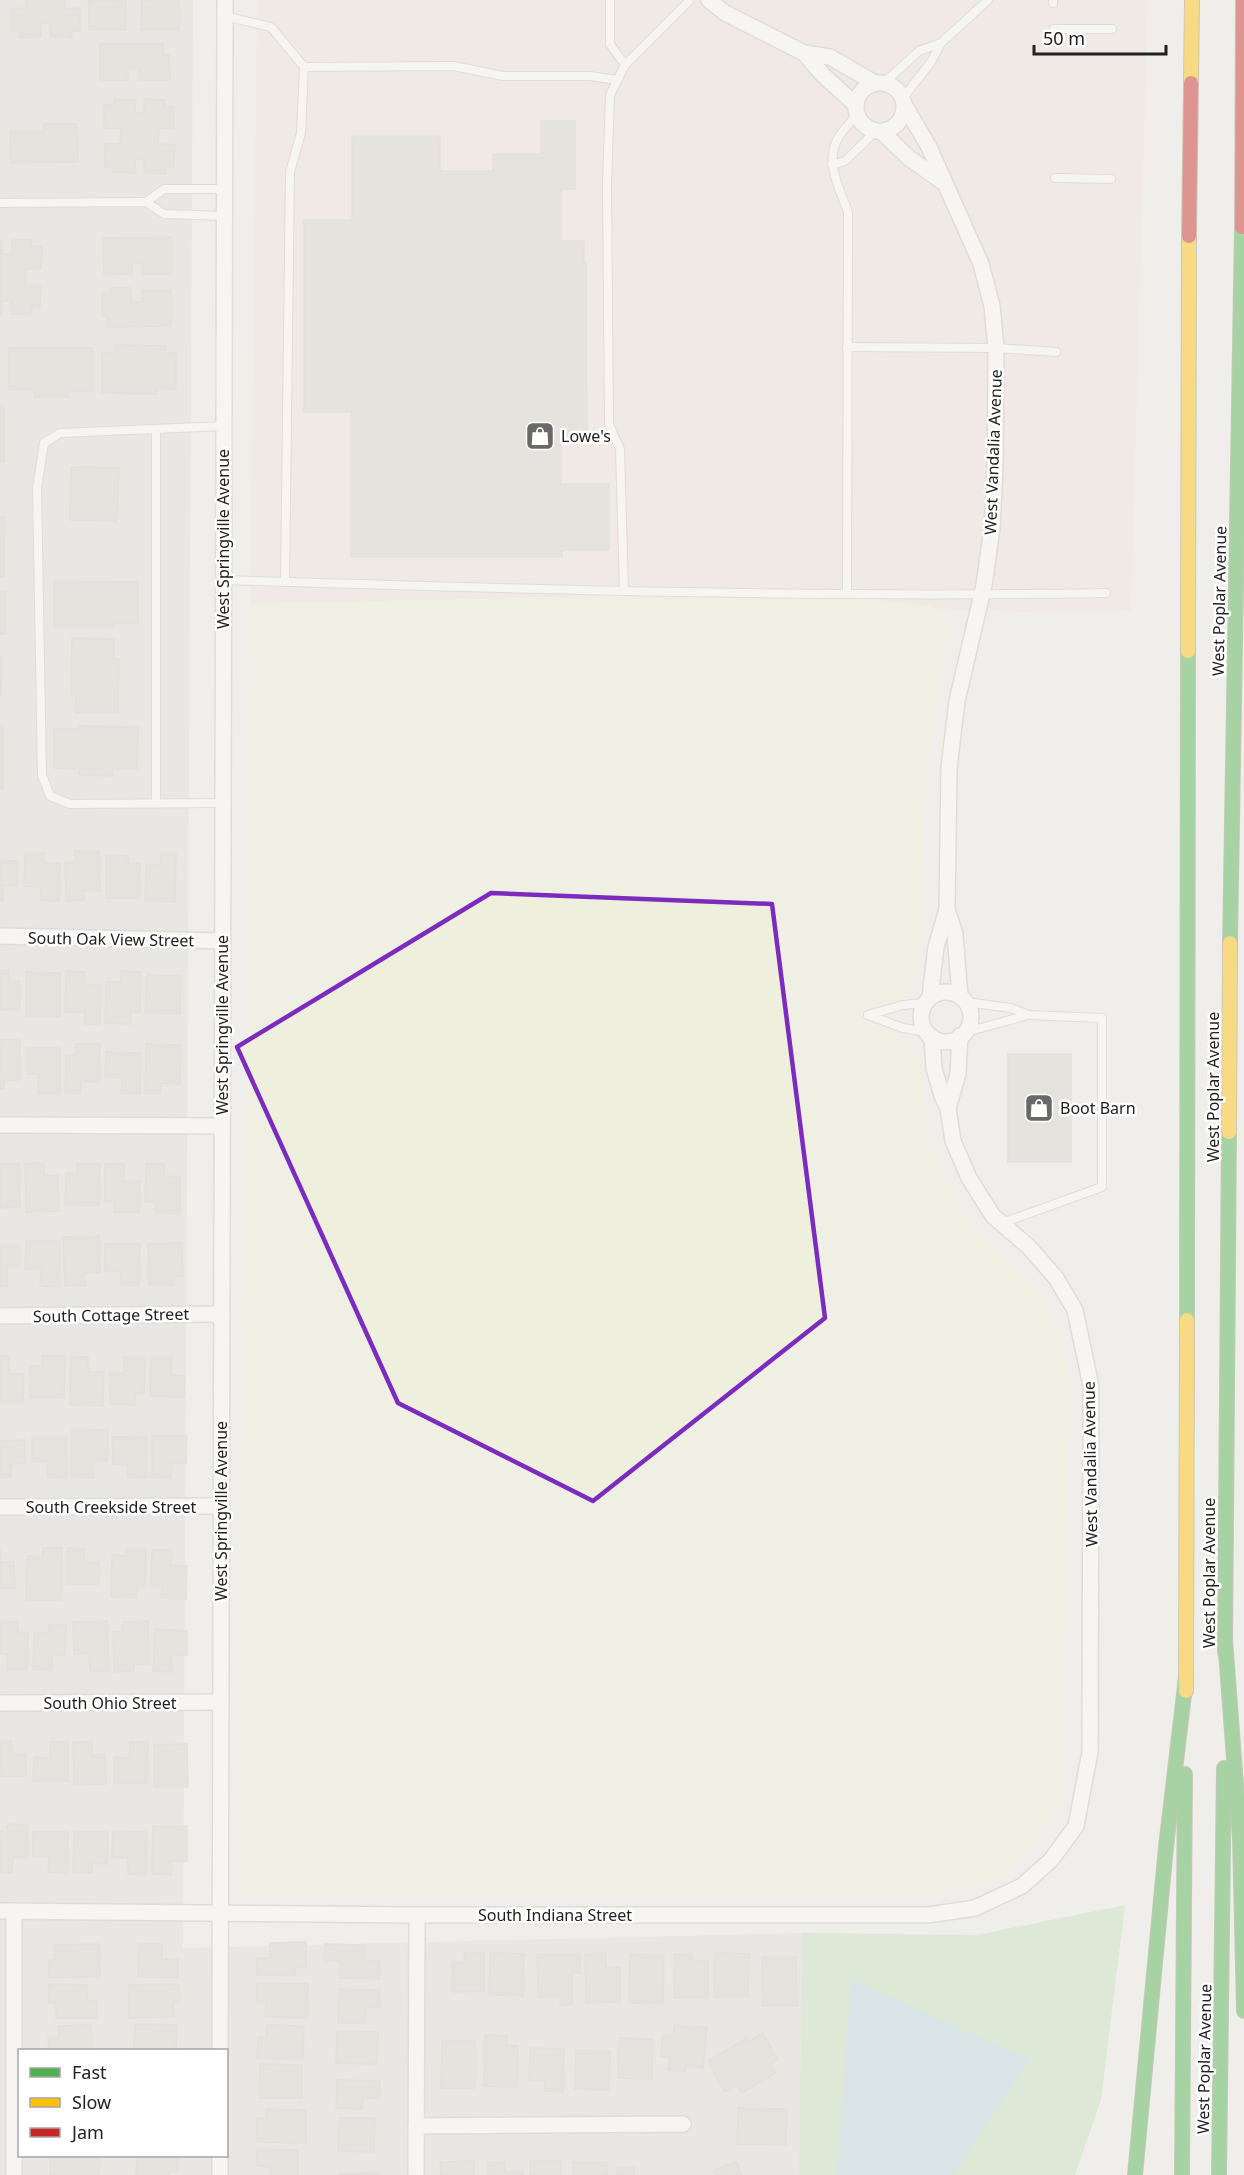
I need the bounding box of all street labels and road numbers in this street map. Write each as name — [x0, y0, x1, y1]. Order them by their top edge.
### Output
street label: West Vandalia Avenue — [979, 369, 1007, 535]
street label: West Springville Avenue — [212, 449, 234, 629]
street label: West Poplar Avenue — [1207, 526, 1231, 676]
street label: South Oak View Street — [28, 927, 194, 951]
street label: West Springville Avenue — [211, 935, 233, 1115]
street label: West Poplar Avenue — [1202, 1012, 1224, 1162]
street label: South Cottage Street — [33, 1303, 189, 1327]
street label: West Vandalia Avenue — [1078, 1381, 1102, 1547]
street label: West Springville Avenue — [210, 1421, 232, 1601]
street label: South Creekside Street — [26, 1496, 197, 1518]
street label: West Poplar Avenue — [1198, 1498, 1220, 1648]
street label: South Ohio Street — [43, 1692, 177, 1714]
street label: South Indiana Street — [478, 1904, 632, 1926]
street label: West Poplar Avenue — [1192, 1984, 1216, 2134]

